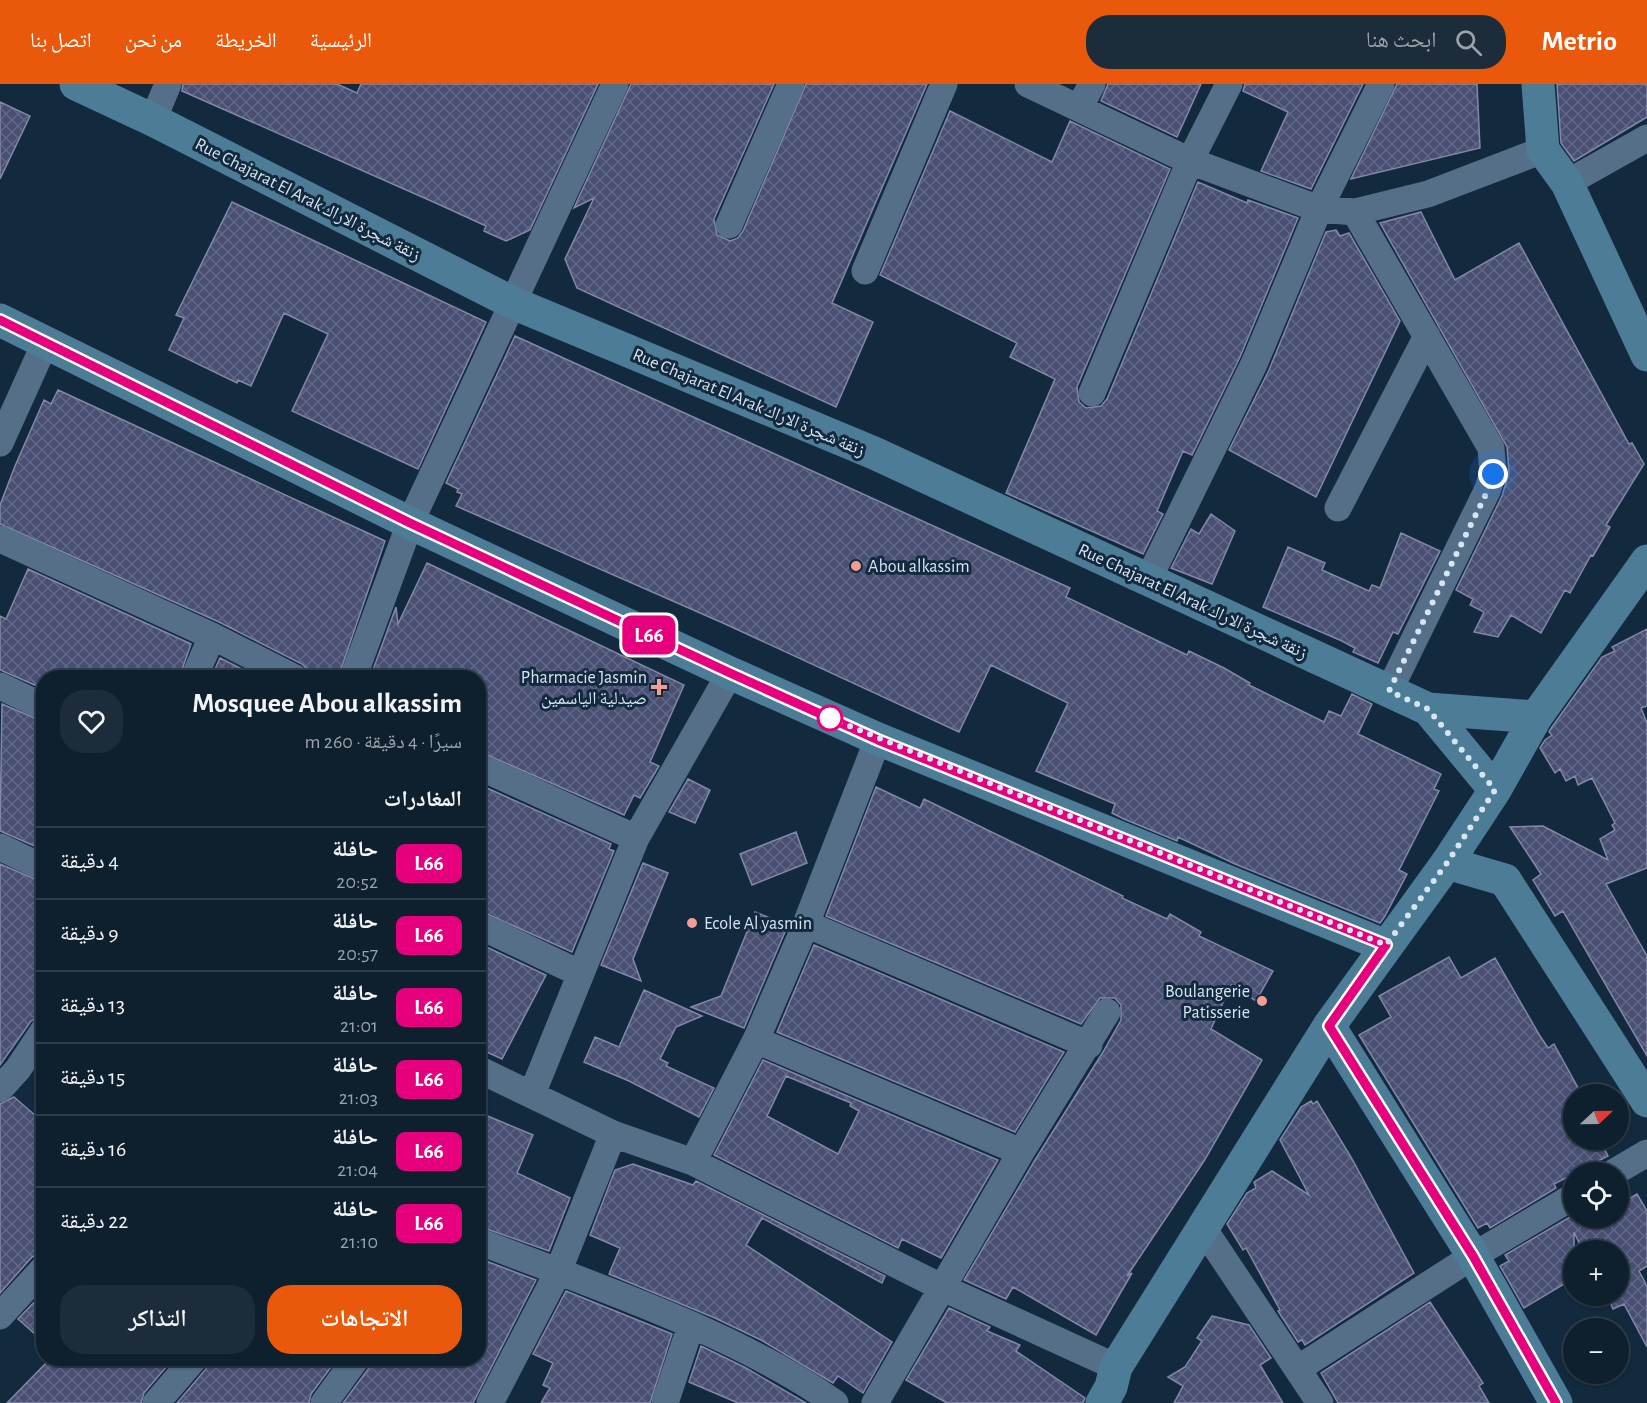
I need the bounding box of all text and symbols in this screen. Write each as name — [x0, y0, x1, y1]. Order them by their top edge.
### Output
search box — [1086, 15, 1506, 69]
icon: search — [1452, 26, 1485, 59]
text: Metrio — [1542, 28, 1617, 56]
text: ابحث هنا — [1366, 29, 1437, 51]
text: اتصل بنا — [30, 30, 92, 51]
text: من نحن — [125, 30, 182, 51]
text: الخريطة — [215, 30, 277, 51]
text: الرئيسية — [310, 30, 372, 51]
street label: Rue Chajarat El Arak زنقة شجرة الاراك — [192, 135, 423, 265]
street label: Rue Chajarat El Arak زنقة شجرة الاراك — [630, 346, 867, 460]
your location — [1478, 459, 1508, 489]
street label: Rue Chajarat El Arak زنقة شجرة الاراك — [1075, 541, 1310, 663]
place label: Abou alkassim — [868, 558, 970, 576]
marker: Abou alkassim — [849, 559, 863, 573]
line badge: L66 — [614, 616, 684, 654]
text: L66 — [634, 625, 664, 646]
place label: Pharmacie Jasmin صيدلية الياسمين — [521, 669, 647, 709]
marker: Pharmacie Jasmin صيدلية الياسمين — [652, 680, 666, 694]
button: heart — [60, 690, 123, 753]
text: Mosquee Abou alkassim — [192, 690, 462, 718]
unlabelled marker — [817, 705, 843, 731]
text: سيرًا · 4 دقيقة · 260 m — [304, 732, 462, 752]
text: المغادرات — [384, 788, 462, 810]
text: حافلة — [332, 838, 378, 860]
text: 4 دقيقة — [60, 850, 119, 872]
text: L66 — [414, 853, 444, 874]
text: 20:52 — [336, 872, 378, 892]
text: حافلة — [332, 910, 378, 932]
place label: Ecole Al yasmin — [704, 915, 812, 933]
marker: Ecole Al yasmin — [685, 916, 699, 930]
text: 9 دقيقة — [60, 922, 119, 944]
text: L66 — [414, 925, 444, 946]
text: 20:57 — [337, 944, 378, 964]
text: حافلة — [332, 982, 378, 1004]
place label: Boulangerie Patisserie — [1165, 983, 1250, 1022]
text: 13 دقيقة — [60, 994, 125, 1016]
marker: Boulangerie Patisserie — [1255, 994, 1269, 1008]
text: L66 — [414, 997, 444, 1018]
text: 21:01 — [340, 1016, 378, 1036]
text: حافلة — [332, 1054, 378, 1076]
text: 15 دقيقة — [60, 1066, 125, 1088]
text: L66 — [414, 1069, 444, 1090]
north arrow — [1563, 1084, 1629, 1150]
map controls — [1563, 1084, 1629, 1384]
text: 21:03 — [339, 1088, 378, 1108]
text: حافلة — [332, 1126, 378, 1148]
text: 16 دقيقة — [60, 1138, 126, 1160]
text: L66 — [414, 1141, 444, 1162]
text: 21:04 — [337, 1160, 378, 1180]
button: locate — [1563, 1162, 1629, 1228]
text: حافلة — [332, 1198, 378, 1220]
text: 22 دقيقة — [60, 1210, 128, 1232]
text: L66 — [414, 1213, 444, 1234]
text: 21:10 — [340, 1232, 378, 1252]
button: + — [1563, 1240, 1629, 1306]
button: التذاكر — [60, 1285, 255, 1354]
button: الاتجاهات — [267, 1285, 462, 1354]
button: − — [1563, 1318, 1629, 1384]

